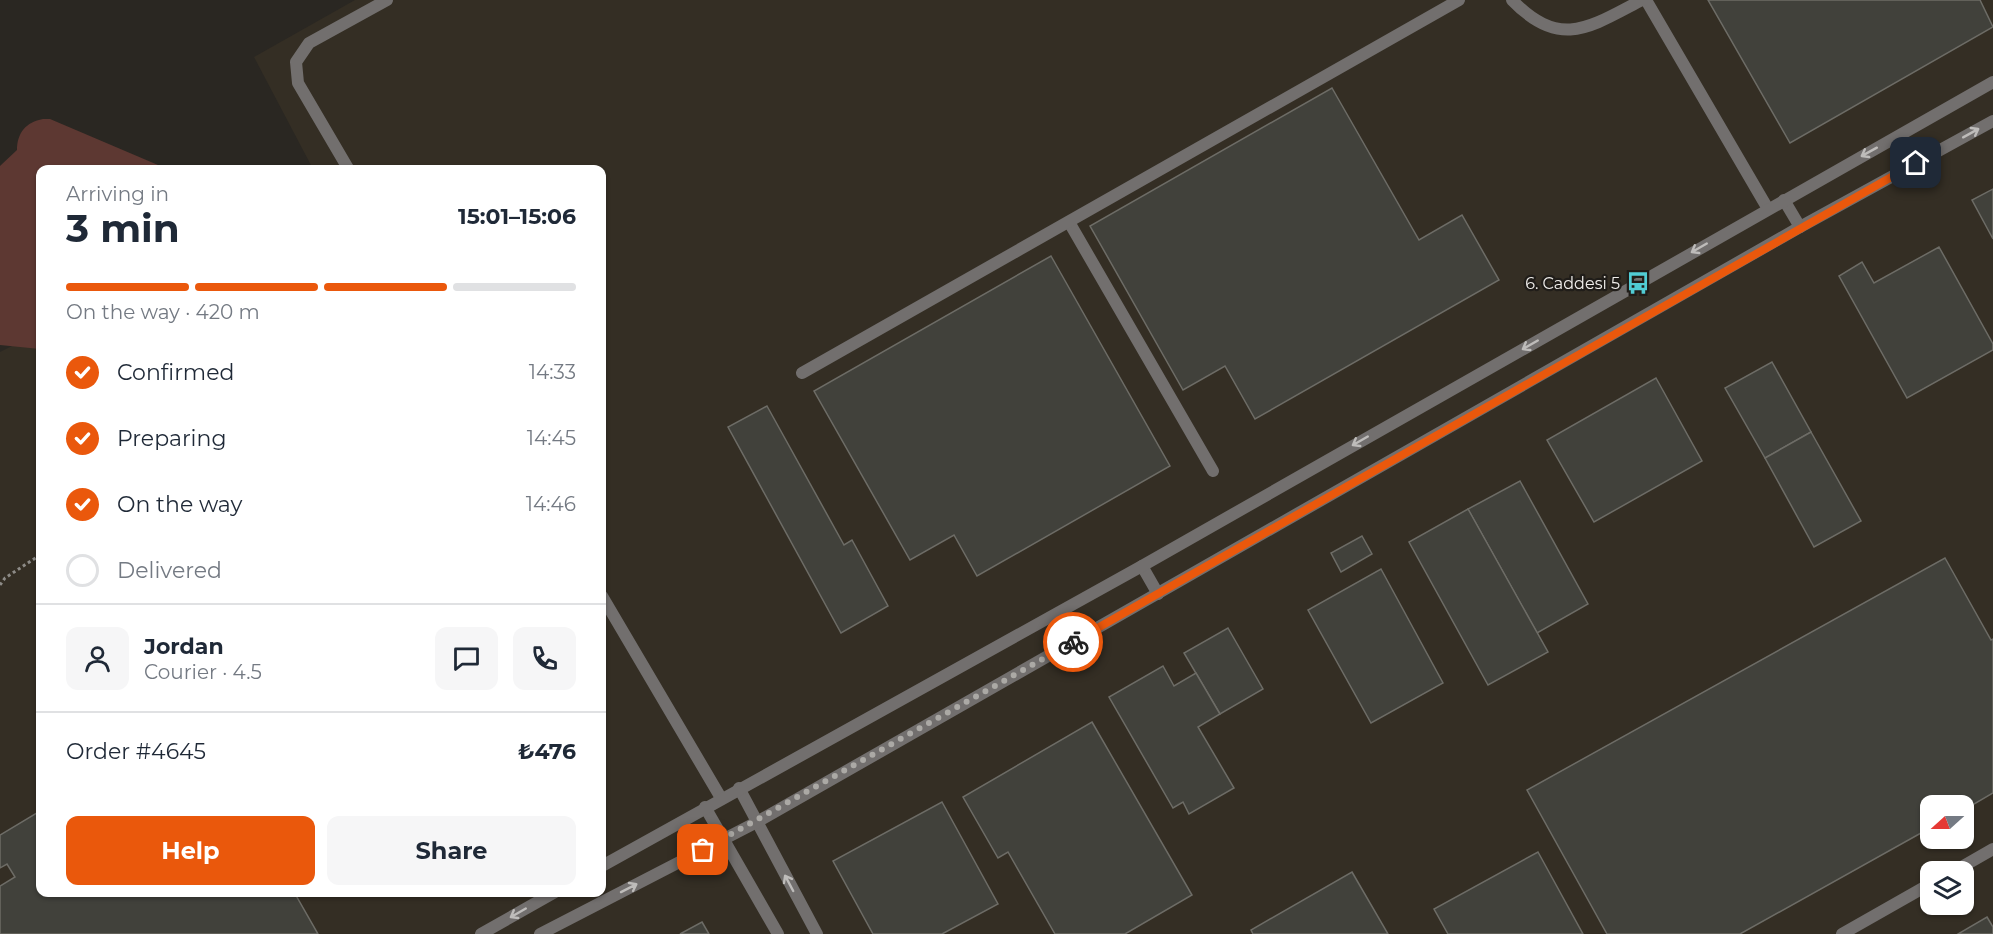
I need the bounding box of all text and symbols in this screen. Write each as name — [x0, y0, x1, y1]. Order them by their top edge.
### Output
one-way arrow — [1961, 127, 1979, 138]
pin — [1890, 137, 1941, 188]
one-way arrow — [1861, 146, 1878, 158]
icon: home — [1899, 146, 1932, 179]
text: Arriving in — [66, 182, 169, 206]
text: 15:01–15:06 — [458, 203, 576, 230]
text: 3 min — [66, 204, 180, 252]
one-way arrow — [1691, 242, 1708, 254]
bus stop icon: 6. Caddesi 5 — [1625, 270, 1651, 296]
place label: 6. Caddesi 5 — [1525, 274, 1620, 293]
text: On the way · 420 m — [66, 300, 260, 324]
one-way arrow — [1522, 339, 1539, 351]
icon: check — [66, 356, 99, 389]
text: Confirmed — [117, 359, 234, 386]
text: 14:33 — [529, 360, 576, 384]
icon: check — [66, 422, 99, 455]
text: Preparing — [117, 425, 226, 452]
text: 14:45 — [527, 426, 576, 450]
one-way arrow — [1352, 436, 1369, 448]
icon: check — [66, 488, 99, 521]
text: On the way — [117, 491, 242, 518]
text: 14:46 — [526, 492, 576, 516]
text: Delivered — [117, 557, 222, 584]
courier — [1043, 612, 1103, 672]
icon: bike — [1057, 626, 1090, 659]
button: person — [66, 627, 129, 690]
button: chat — [435, 627, 498, 690]
button: phone — [513, 627, 576, 690]
text: Jordan — [144, 633, 224, 660]
text: Courier · 4.5 — [144, 660, 262, 684]
text: Order #4645 — [66, 738, 206, 765]
text: ₺476 — [518, 738, 576, 765]
north arrow — [1920, 795, 1974, 849]
map controls — [1920, 795, 1974, 915]
button: Help — [66, 816, 315, 885]
button: Share — [327, 816, 576, 885]
pin — [677, 824, 728, 875]
icon: bag — [686, 833, 719, 866]
button: layers — [1920, 861, 1974, 915]
one-way arrow — [783, 874, 794, 892]
one-way arrow — [620, 882, 638, 893]
one-way arrow — [510, 907, 527, 919]

